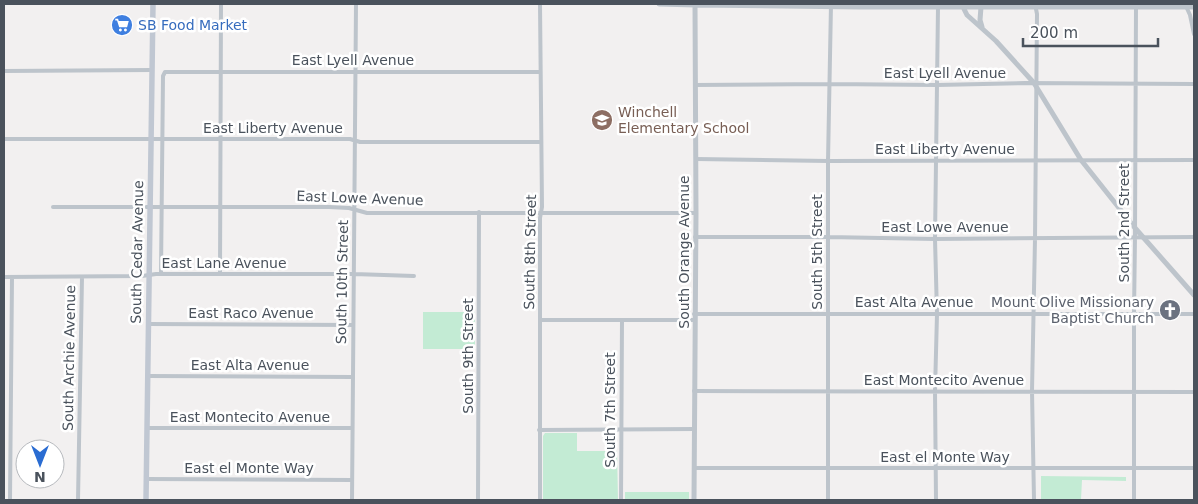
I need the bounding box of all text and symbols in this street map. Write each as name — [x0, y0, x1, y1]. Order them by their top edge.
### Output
supermarket icon: SB Food Market — [110, 13, 134, 37]
scale bar — [1023, 15, 1158, 47]
place label: SB Food Market — [138, 17, 248, 33]
text: 200 m — [1030, 24, 1078, 42]
street label: East Lyell Avenue — [292, 52, 414, 68]
street label: East Lyell Avenue — [884, 65, 1006, 81]
place label: Winchell Elementary School — [618, 104, 750, 136]
school or university icon: Winchell Elementary School — [590, 108, 614, 132]
street label: East Liberty Avenue — [203, 120, 343, 136]
street label: East Liberty Avenue — [875, 141, 1015, 157]
street label: South 2nd Street — [1116, 163, 1132, 282]
street label: South Orange Avenue — [676, 175, 692, 329]
street label: South Cedar Avenue — [128, 180, 146, 324]
street label: East Lowe Avenue — [296, 188, 424, 208]
street label: South 8th Street — [521, 194, 539, 310]
street label: South 5th Street — [809, 194, 825, 310]
street label: South 10th Street — [333, 219, 351, 344]
street label: East Lowe Avenue — [881, 219, 1009, 235]
street label: East Lane Avenue — [162, 255, 287, 271]
street label: South Archie Avenue — [60, 285, 78, 431]
street label: East Alta Avenue — [855, 294, 973, 310]
place label: Mount Olive Missionary Baptist Church — [991, 294, 1154, 326]
street label: South 9th Street — [460, 298, 476, 414]
church icon: Mount Olive Missionary Baptist Church — [1158, 298, 1182, 322]
street label: East Raco Avenue — [188, 305, 314, 321]
street label: South 7th Street — [602, 352, 618, 468]
street label: East Alta Avenue — [191, 357, 309, 373]
street label: East Montecito Avenue — [864, 372, 1024, 388]
street label: East Montecito Avenue — [170, 409, 330, 425]
north arrow — [15, 439, 65, 489]
street label: East el Monte Way — [880, 449, 1010, 465]
street label: East el Monte Way — [184, 460, 314, 476]
text: N — [34, 469, 46, 485]

